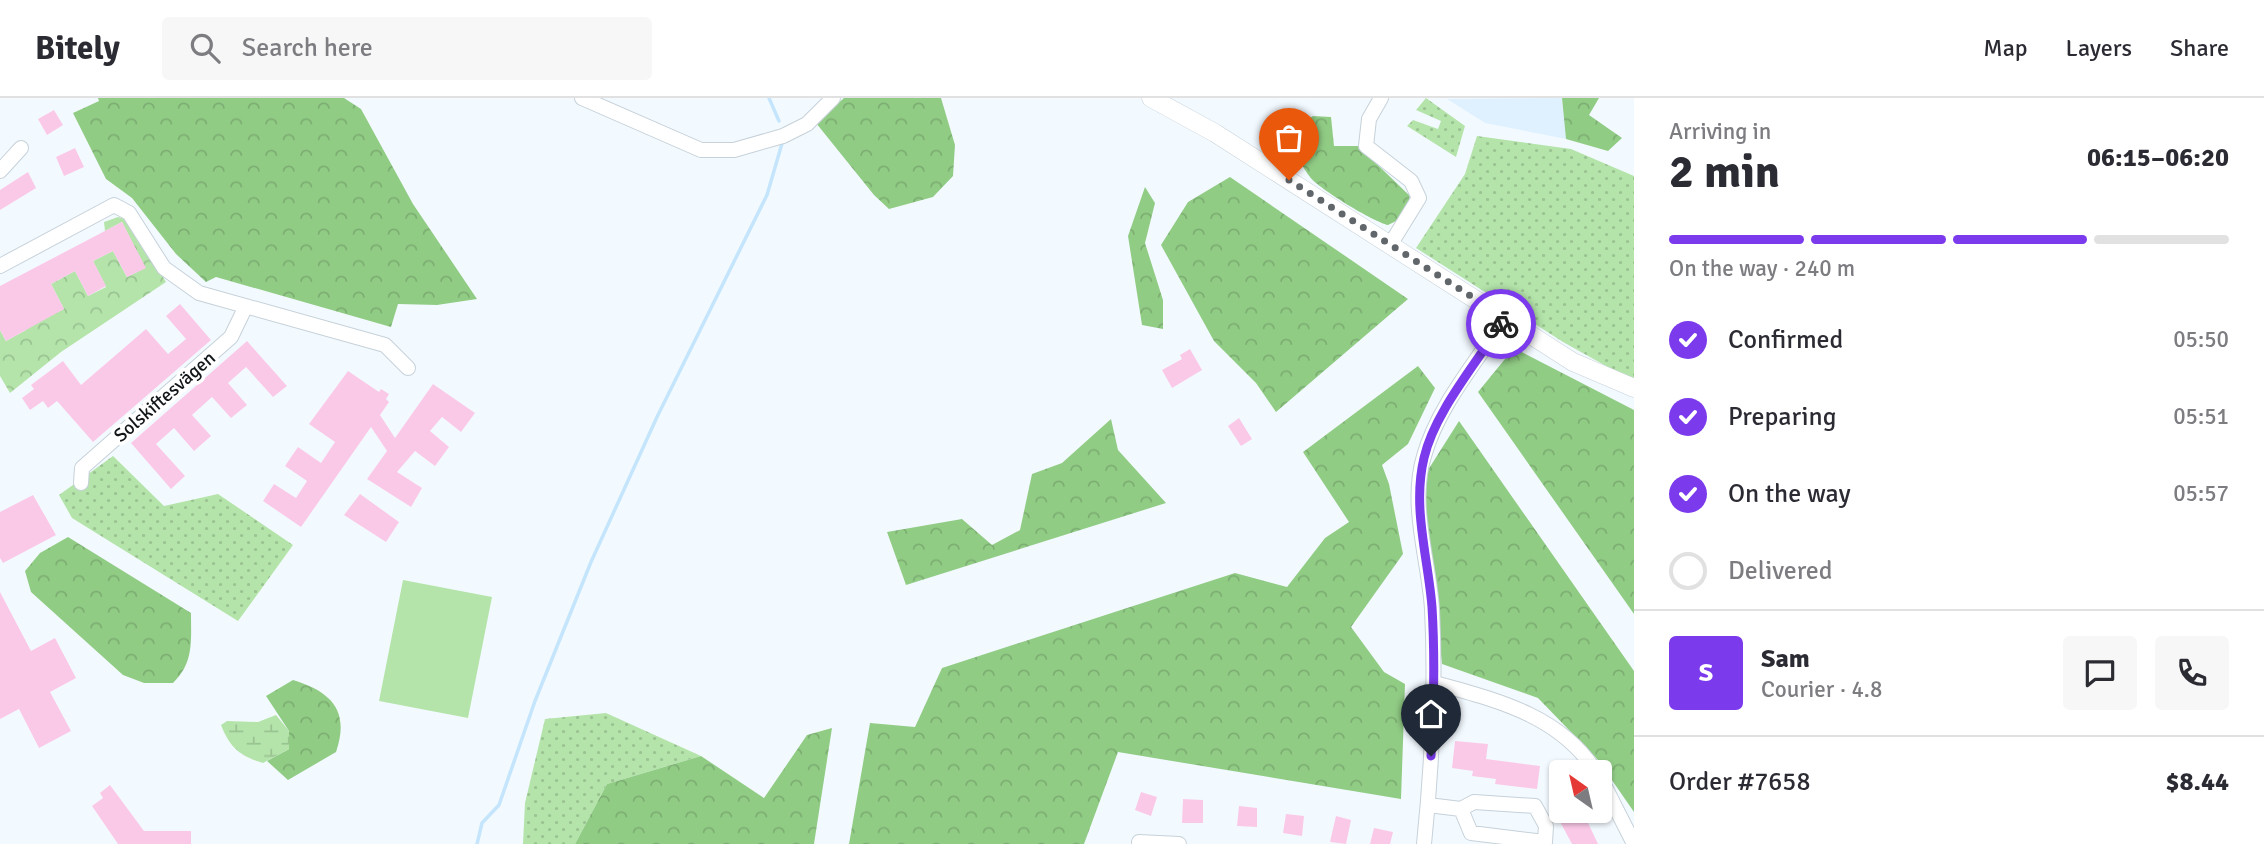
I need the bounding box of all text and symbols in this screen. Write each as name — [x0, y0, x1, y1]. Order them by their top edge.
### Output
search box — [162, 17, 652, 80]
text: Bitely — [35, 28, 120, 69]
icon: search — [186, 29, 224, 67]
text: Search here — [242, 32, 373, 64]
text: Map — [1983, 33, 2028, 63]
text: Layers — [2066, 33, 2132, 63]
text: Share — [2170, 33, 2229, 63]
pin — [1259, 108, 1319, 180]
text: Arriving in — [1669, 117, 1771, 146]
icon: bag — [1270, 119, 1308, 157]
text: 06:15–06:20 — [2087, 142, 2229, 174]
text: 2 min — [1669, 144, 1780, 200]
text: On the way · 240 m — [1669, 254, 1855, 283]
courier — [1466, 289, 1536, 359]
icon: bike — [1482, 305, 1520, 343]
icon: check — [1669, 321, 1707, 359]
text: Confirmed — [1728, 324, 1843, 356]
text: 05:50 — [2173, 325, 2229, 354]
street label: Solskiftesvägen — [109, 346, 220, 447]
icon: check — [1669, 398, 1707, 436]
text: Preparing — [1728, 401, 1836, 433]
text: 05:51 — [2173, 402, 2229, 431]
icon: check — [1669, 475, 1707, 513]
text: On the way — [1728, 478, 1851, 510]
text: 05:57 — [2173, 479, 2229, 508]
text: Delivered — [1728, 555, 1833, 587]
button: chat — [2063, 636, 2137, 710]
button: phone — [2155, 636, 2229, 710]
text: Sam — [1761, 643, 1810, 675]
text: S — [1699, 657, 1713, 689]
text: Courier · 4.8 — [1761, 675, 1882, 704]
pin — [1401, 684, 1461, 756]
icon: home — [1412, 695, 1450, 733]
north arrow — [1549, 760, 1612, 822]
map controls — [1549, 760, 1612, 823]
text: Order #7658 — [1669, 766, 1810, 798]
text: $8.44 — [2165, 766, 2229, 798]

